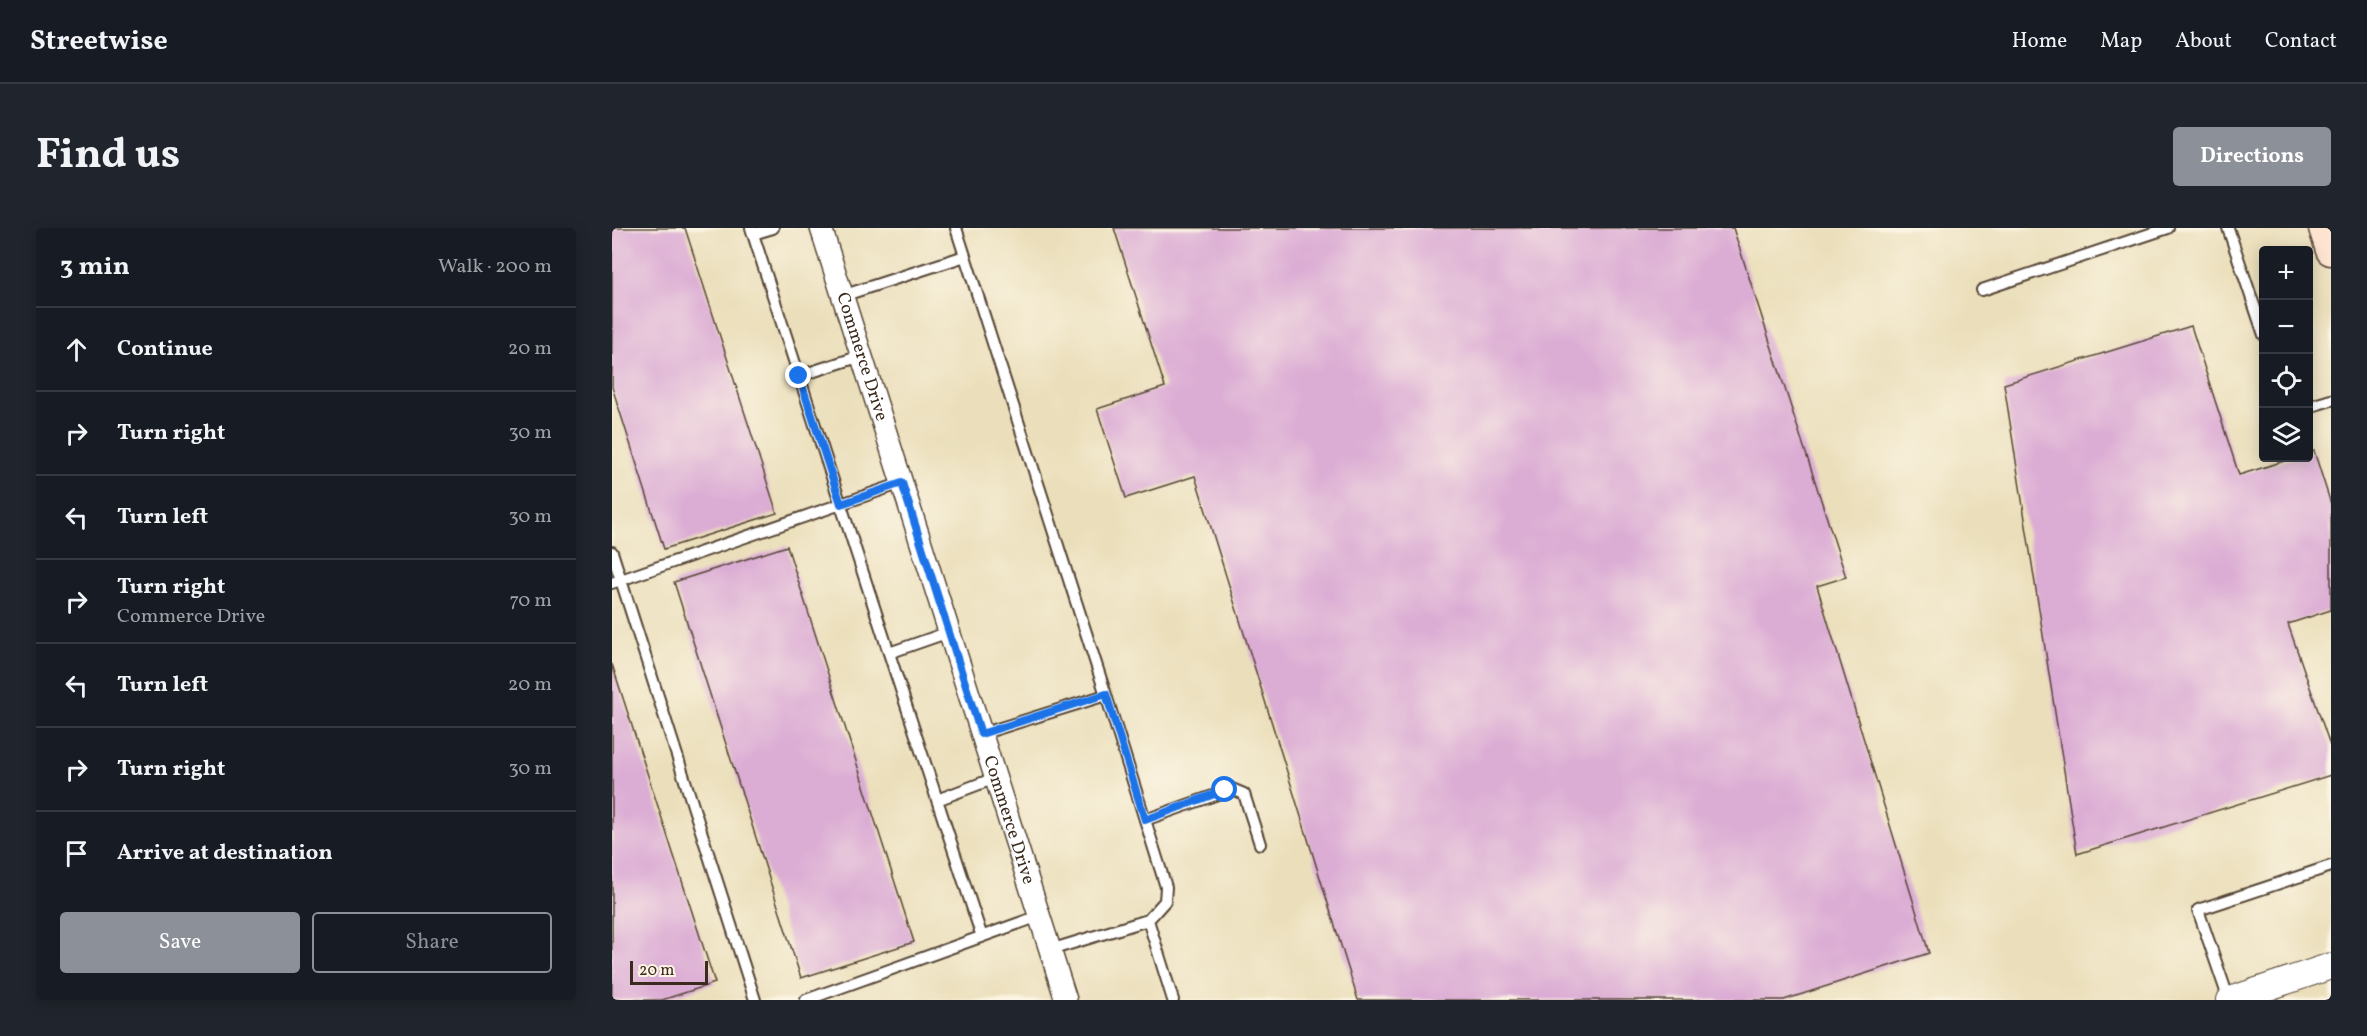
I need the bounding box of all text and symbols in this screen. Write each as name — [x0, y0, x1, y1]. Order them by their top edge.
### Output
text: Streetwise — [30, 22, 168, 61]
text: Home — [2012, 27, 2067, 56]
text: Map — [2100, 27, 2142, 56]
text: About — [2175, 27, 2232, 56]
text: Contact — [2265, 27, 2337, 56]
text: Find us — [36, 127, 180, 186]
button: Directions — [2173, 127, 2331, 186]
map controls — [2259, 246, 2313, 462]
button: + — [2259, 246, 2313, 300]
text: 3 min — [60, 249, 130, 285]
text: Walk · 200 m — [438, 253, 552, 281]
street label: Commerce Drive — [830, 289, 894, 424]
button: − — [2259, 300, 2313, 354]
icon: ahead — [60, 333, 93, 366]
text: Continue — [117, 334, 213, 365]
text: 20 m — [508, 335, 552, 363]
button: locate — [2259, 354, 2313, 408]
route end — [785, 362, 811, 388]
button: layers — [2259, 408, 2313, 462]
icon: right — [60, 417, 93, 450]
text: Turn right — [117, 418, 225, 449]
text: 30 m — [508, 419, 552, 447]
icon: left — [60, 501, 93, 534]
text: Turn left — [117, 502, 208, 533]
text: 30 m — [508, 503, 552, 531]
text: Turn right — [117, 572, 225, 603]
icon: right — [60, 585, 93, 618]
text: 70 m — [509, 587, 552, 615]
text: Commerce Drive — [117, 603, 265, 631]
icon: left — [60, 669, 93, 702]
text: Turn left — [117, 670, 208, 701]
text: 20 m — [508, 671, 552, 699]
icon: right — [60, 753, 93, 786]
street label: Commerce Drive — [977, 753, 1041, 887]
text: Turn right — [117, 754, 225, 785]
text: 30 m — [508, 755, 552, 783]
route start — [1211, 776, 1237, 802]
icon: arrive — [60, 837, 93, 870]
text: Arrive at destination — [117, 838, 333, 869]
button: Save — [60, 912, 300, 973]
button: Share — [312, 912, 552, 973]
scale bar — [630, 958, 708, 986]
text: 20 m — [639, 960, 674, 982]

